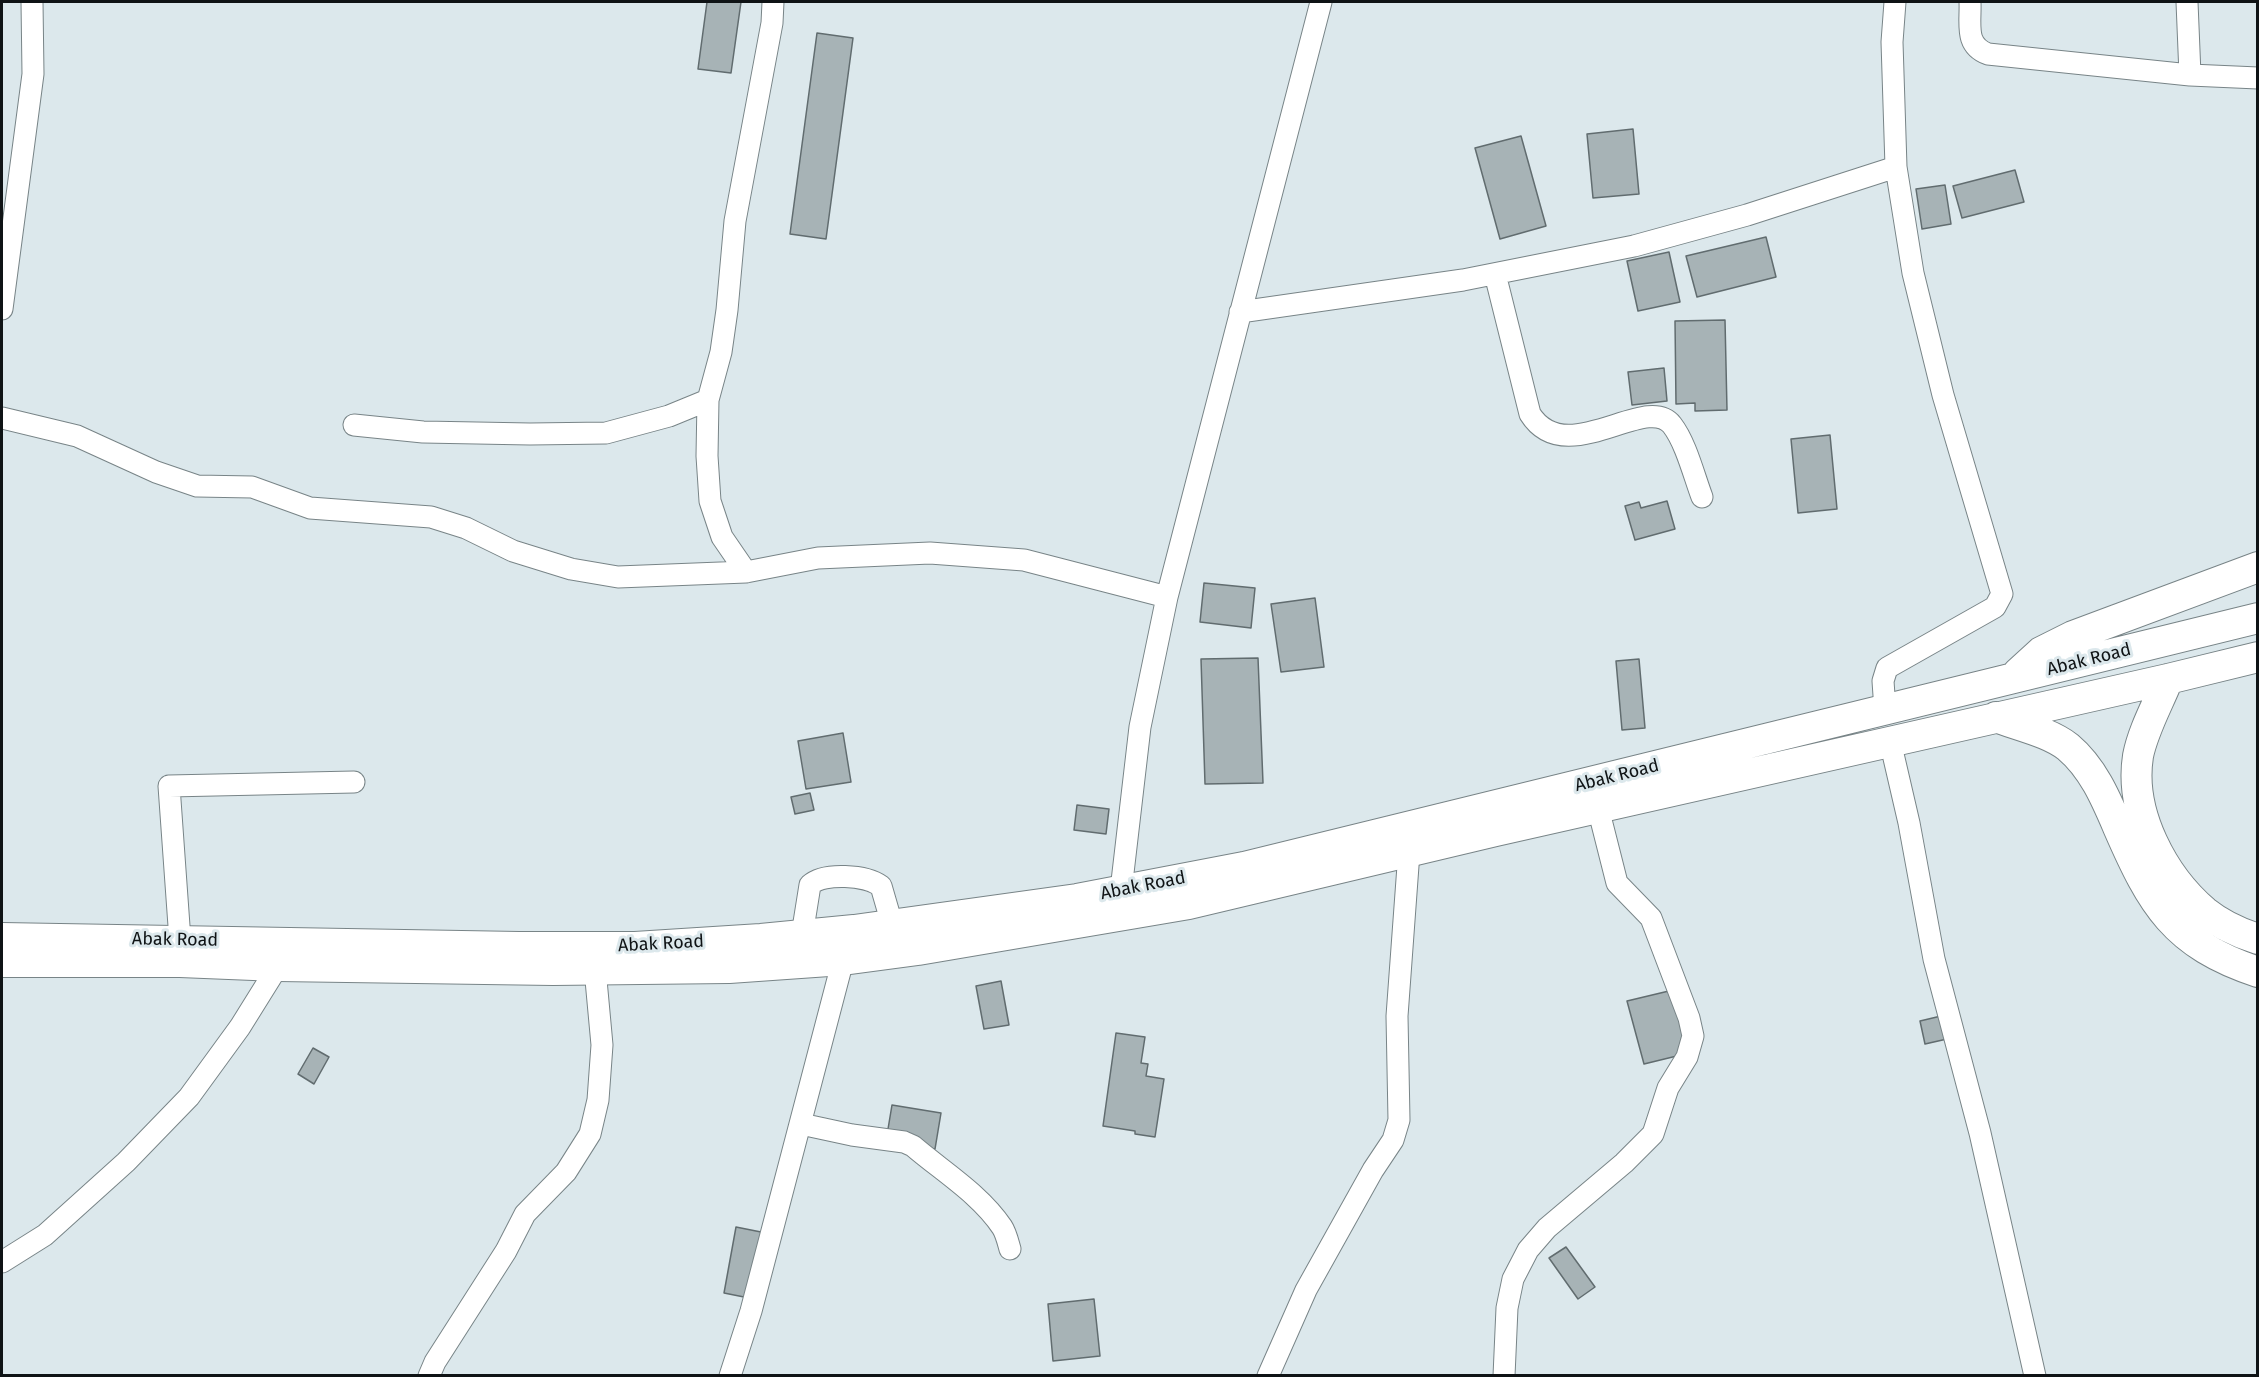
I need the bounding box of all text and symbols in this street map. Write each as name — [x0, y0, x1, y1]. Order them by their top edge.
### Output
street label: Abak Road — [2045, 639, 2133, 681]
street label: Abak Road — [1573, 755, 1661, 797]
street label: Abak Road — [1099, 867, 1187, 905]
street label: Abak Road — [132, 928, 218, 952]
street label: Abak Road — [617, 931, 705, 957]

